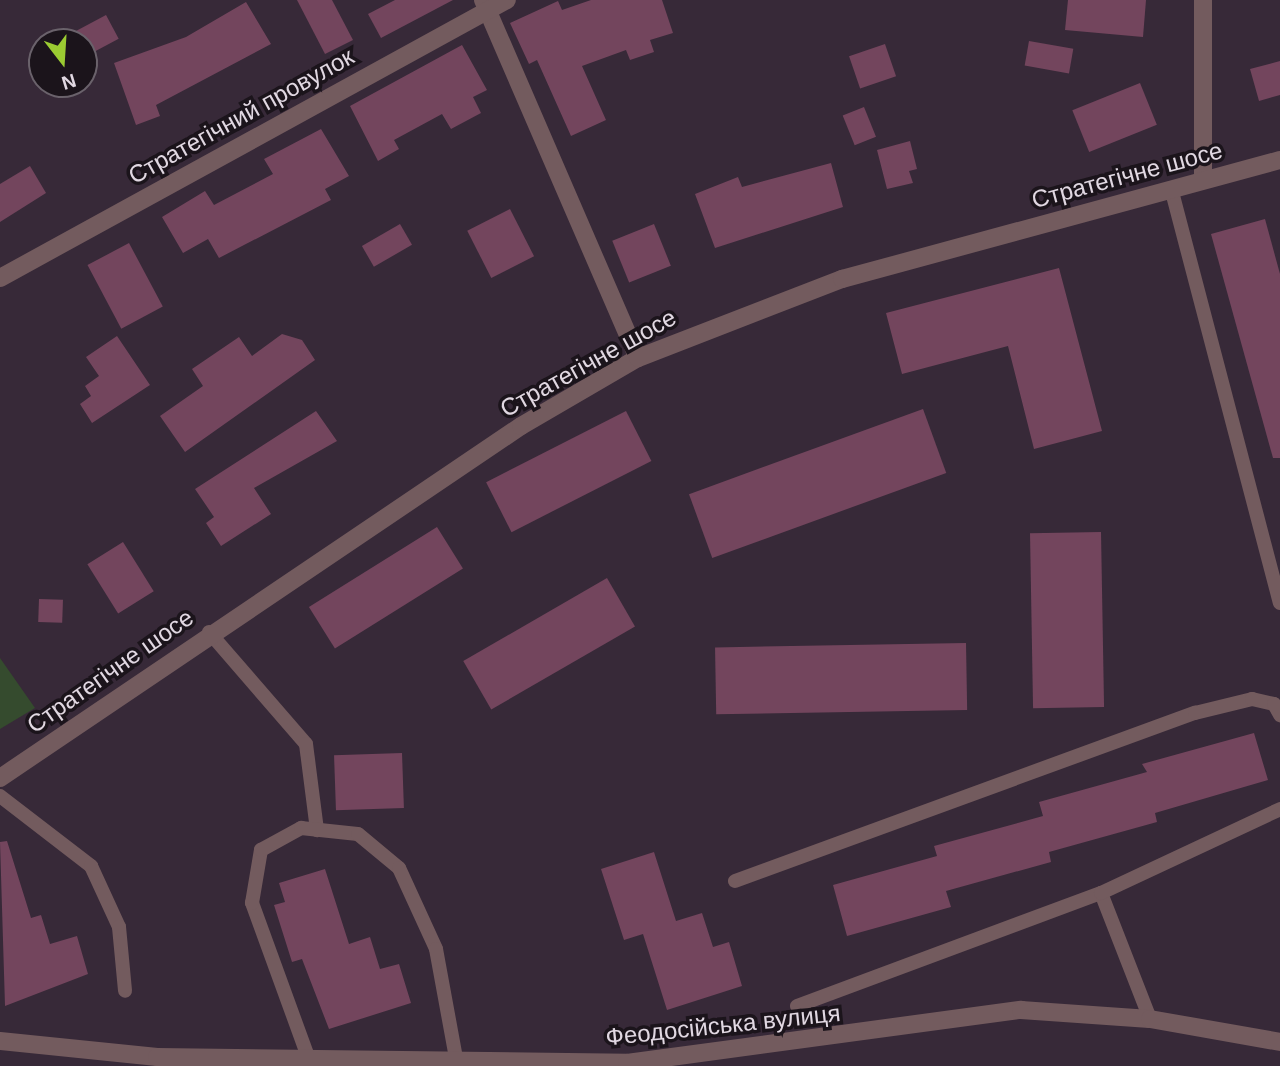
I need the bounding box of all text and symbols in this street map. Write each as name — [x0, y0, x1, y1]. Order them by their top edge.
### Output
north arrow — [28, 28, 98, 98]
street label: Стратегічний провулок — [123, 42, 359, 190]
text: N — [59, 70, 78, 94]
street label: Стратегічне шосе — [1028, 136, 1226, 214]
street label: Стратегічне шосе — [495, 303, 681, 423]
street label: Стратегічне шосе — [21, 603, 199, 739]
street label: Феодосійська вулиця — [604, 998, 842, 1052]

